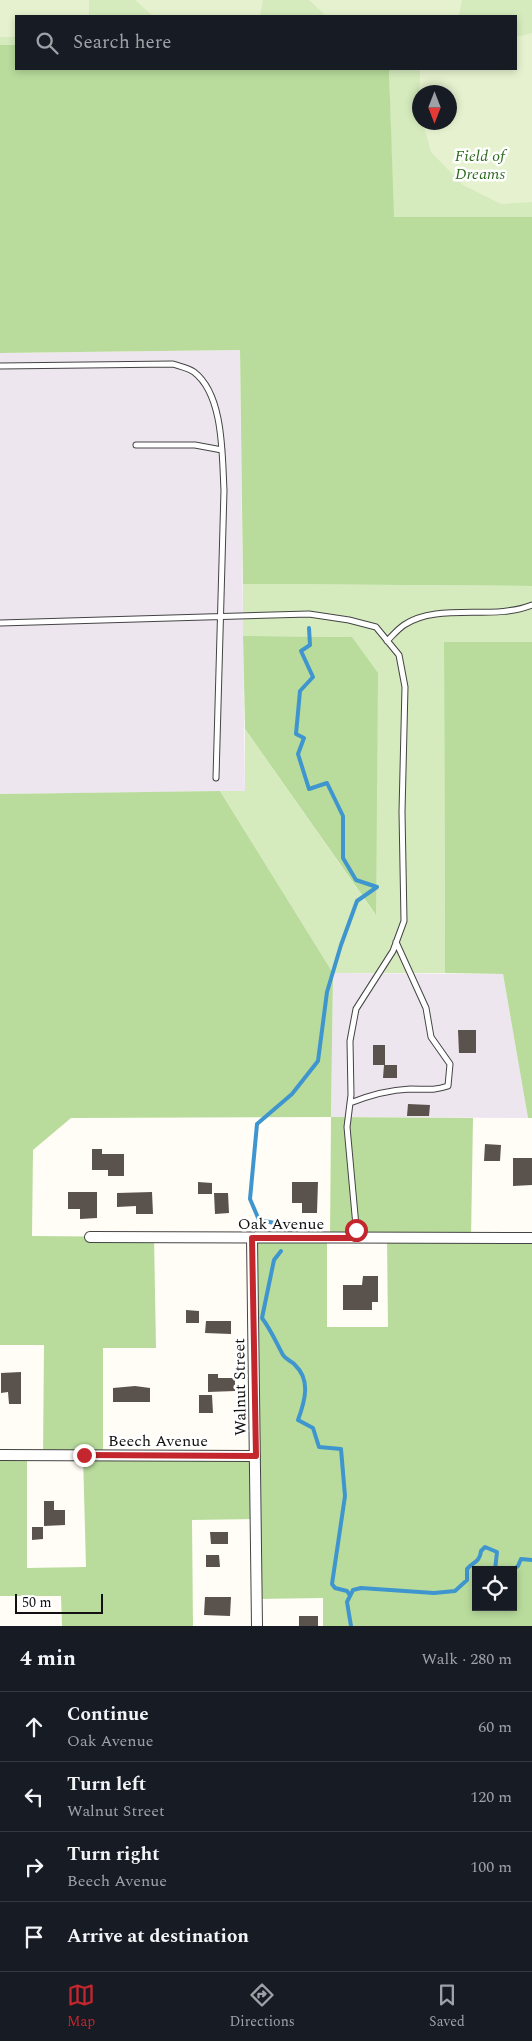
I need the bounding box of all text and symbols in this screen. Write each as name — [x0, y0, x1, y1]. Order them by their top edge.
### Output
search box — [15, 15, 517, 70]
text: Search here — [73, 28, 172, 57]
icon: search — [33, 29, 61, 57]
north arrow — [412, 85, 457, 130]
park label: Field of Dreams — [455, 144, 508, 186]
street label: Oak Avenue — [238, 1212, 324, 1236]
route start — [345, 1219, 368, 1242]
street label: Walnut Street — [227, 1338, 253, 1436]
street label: Beech Avenue — [108, 1429, 208, 1453]
route end — [73, 1444, 96, 1467]
map controls — [472, 1566, 517, 1611]
button: locate — [472, 1566, 517, 1611]
scale bar — [15, 1591, 102, 1614]
text: 50 m — [22, 1592, 52, 1613]
text: 4 min — [20, 1643, 76, 1675]
text: Walk · 280 m — [421, 1647, 512, 1671]
text: Continue — [67, 1700, 149, 1729]
icon: ahead — [20, 1713, 48, 1741]
text: 60 m — [478, 1715, 512, 1739]
text: Oak Avenue — [67, 1729, 153, 1753]
text: Turn left — [67, 1770, 146, 1799]
icon: left — [20, 1783, 48, 1811]
text: 120 m — [470, 1785, 512, 1809]
text: Walnut Street — [67, 1799, 165, 1823]
text: Turn right — [67, 1840, 160, 1869]
icon: right — [20, 1853, 48, 1881]
text: 100 m — [470, 1855, 512, 1879]
text: Beech Avenue — [67, 1869, 167, 1893]
text: Arrive at destination — [67, 1922, 249, 1951]
icon: arrive — [20, 1923, 48, 1951]
tab: Map — [67, 1981, 95, 2032]
tab: Directions — [229, 1981, 295, 2032]
tab: Saved — [429, 1981, 465, 2032]

